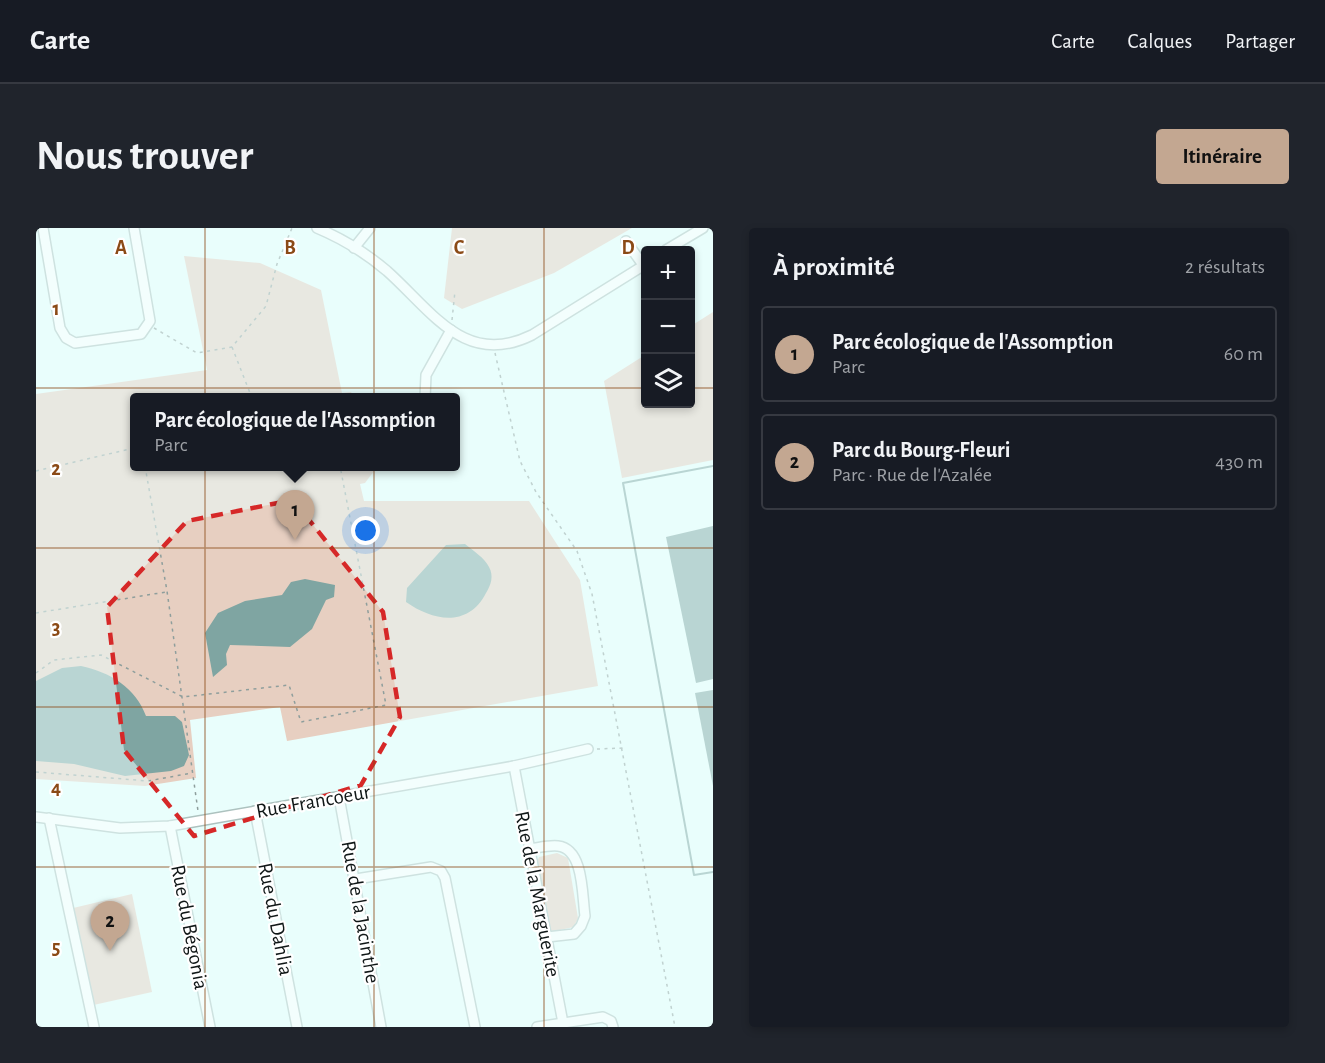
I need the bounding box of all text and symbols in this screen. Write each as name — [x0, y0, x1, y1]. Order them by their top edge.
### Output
text: Carte — [30, 27, 90, 55]
text: Carte — [1051, 31, 1095, 52]
text: Calques — [1128, 31, 1192, 52]
text: Partager — [1225, 31, 1295, 52]
button: Itinéraire — [1156, 129, 1289, 184]
text: Nous trouver — [36, 135, 253, 177]
text: A — [115, 238, 127, 258]
text: B — [284, 238, 296, 258]
text: C — [454, 238, 465, 258]
text: D — [621, 238, 635, 258]
map controls — [641, 246, 695, 408]
button: + — [641, 246, 695, 300]
text: À proximité — [773, 254, 895, 280]
text: 2 résultats — [1185, 257, 1265, 277]
text: 1 — [52, 299, 60, 319]
button: − — [641, 300, 695, 354]
text: Parc écologique de l'Assomption — [832, 331, 1113, 353]
text: 1 — [791, 344, 798, 364]
text: 60 m — [1224, 344, 1263, 364]
button: layers — [641, 354, 695, 408]
text: Parc — [832, 357, 865, 377]
popup — [130, 393, 460, 471]
text: Parc écologique de l'Assomption — [154, 409, 436, 431]
text: Parc — [154, 435, 187, 455]
text: Parc du Bourg-Fleuri — [832, 439, 1011, 461]
text: 2 — [790, 452, 799, 472]
text: 430 m — [1215, 452, 1263, 472]
text: 2 — [51, 459, 61, 479]
text: Parc · Rue de l'Azalée — [832, 465, 992, 485]
pin: 1 — [276, 490, 314, 540]
your location — [351, 516, 380, 545]
text: 3 — [52, 618, 60, 638]
text: 4 — [51, 778, 61, 798]
street label: Rue Francoeur — [254, 781, 372, 822]
street label: Rue de la Marguerite — [511, 809, 564, 979]
street label: Rue de la Jacinthe — [338, 839, 383, 985]
street label: Rue du Dahlia — [254, 861, 297, 977]
street label: Rue du Bégonia — [167, 863, 212, 992]
pin: 2 — [90, 902, 130, 951]
text: 5 — [52, 938, 60, 958]

